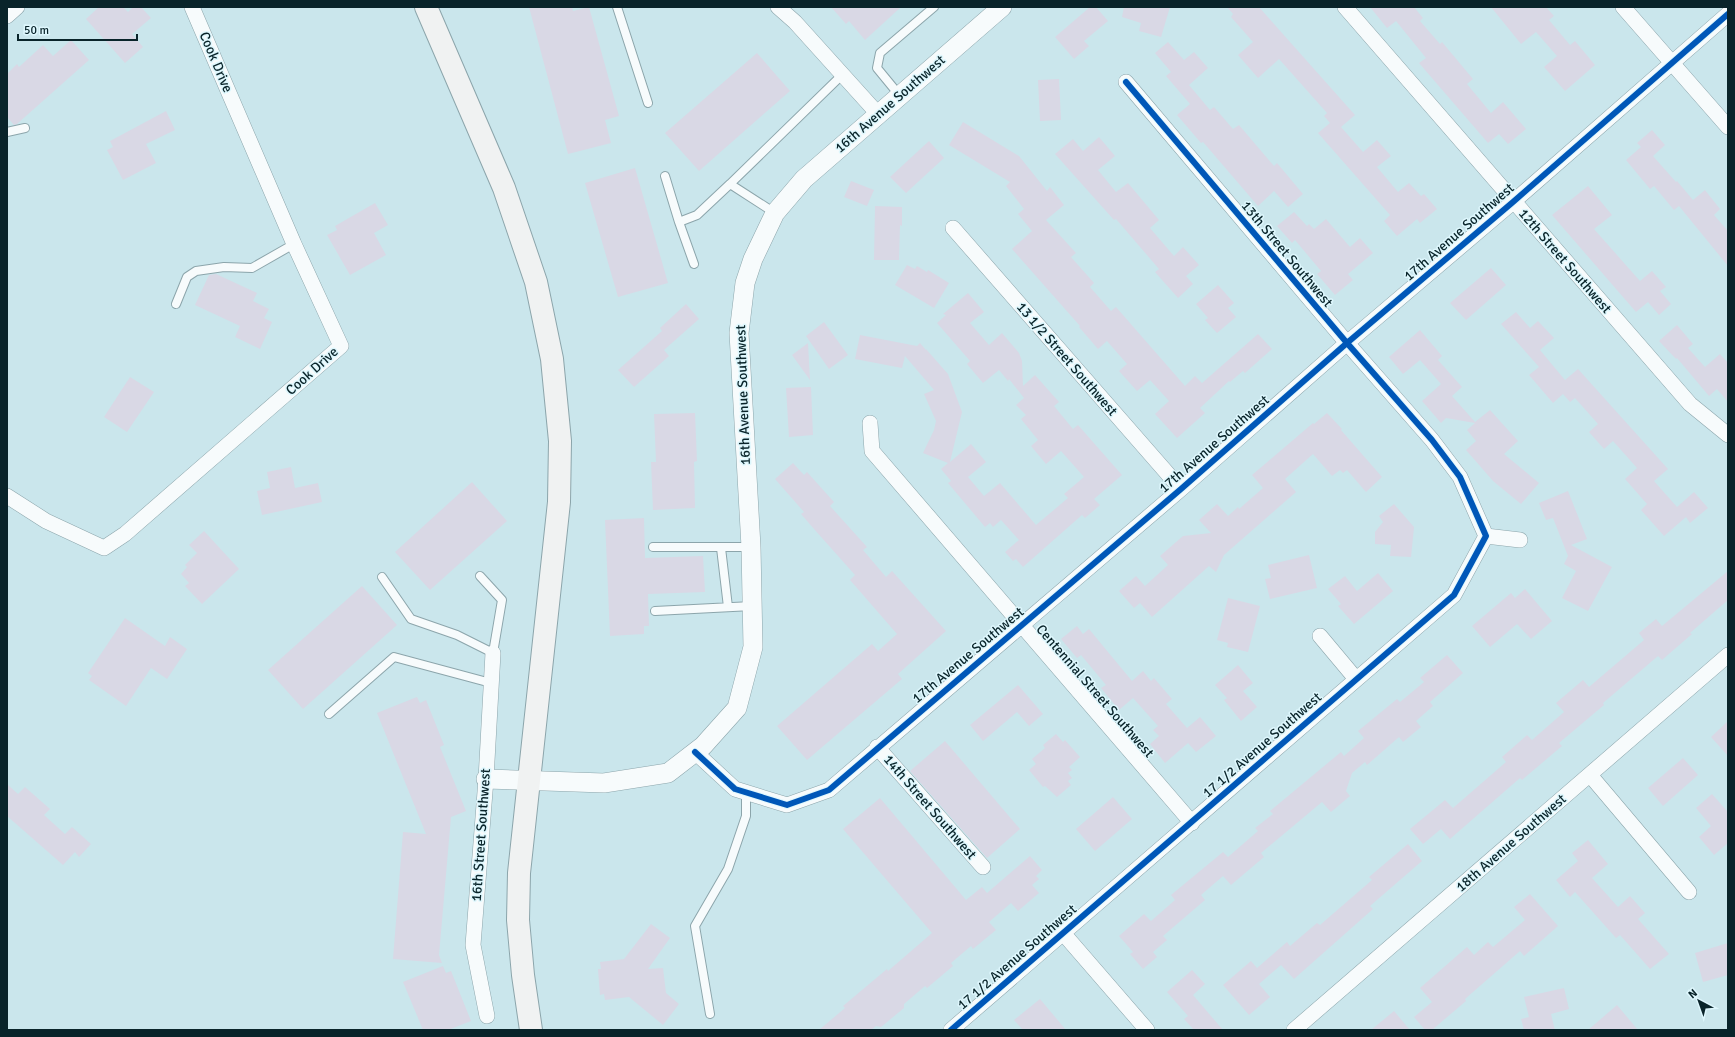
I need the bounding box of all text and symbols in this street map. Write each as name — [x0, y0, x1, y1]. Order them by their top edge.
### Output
scale bar — [18, 16, 137, 42]
text: 50 m — [24, 23, 49, 38]
street label: Cook Drive — [196, 29, 236, 95]
street label: 16th Avenue Southwest — [831, 51, 949, 157]
street label: 17th Avenue Southwest — [1400, 179, 1518, 285]
street label: 13th Street Southwest — [1238, 197, 1336, 311]
street label: 12th Street Southwest — [1515, 205, 1615, 317]
street label: 13 1/2 Street Southwest — [1013, 299, 1121, 419]
street label: 16th Avenue Southwest — [732, 324, 754, 466]
street label: Cook Drive — [282, 343, 342, 399]
street label: 17th Avenue Southwest — [1155, 391, 1273, 497]
street label: 17th Avenue Southwest — [909, 603, 1027, 707]
street label: Centennial Street Southwest — [1033, 621, 1157, 761]
street label: 17 1/2 Avenue Southwest — [1199, 689, 1325, 801]
street label: 14th Street Southwest — [880, 751, 980, 863]
street label: 16th Street Southwest — [468, 768, 494, 902]
street label: 18th Avenue Southwest — [1452, 790, 1570, 896]
street label: 17 1/2 Avenue Southwest — [954, 901, 1080, 1013]
north arrow — [1679, 981, 1719, 1021]
text: N — [1686, 986, 1700, 1001]

